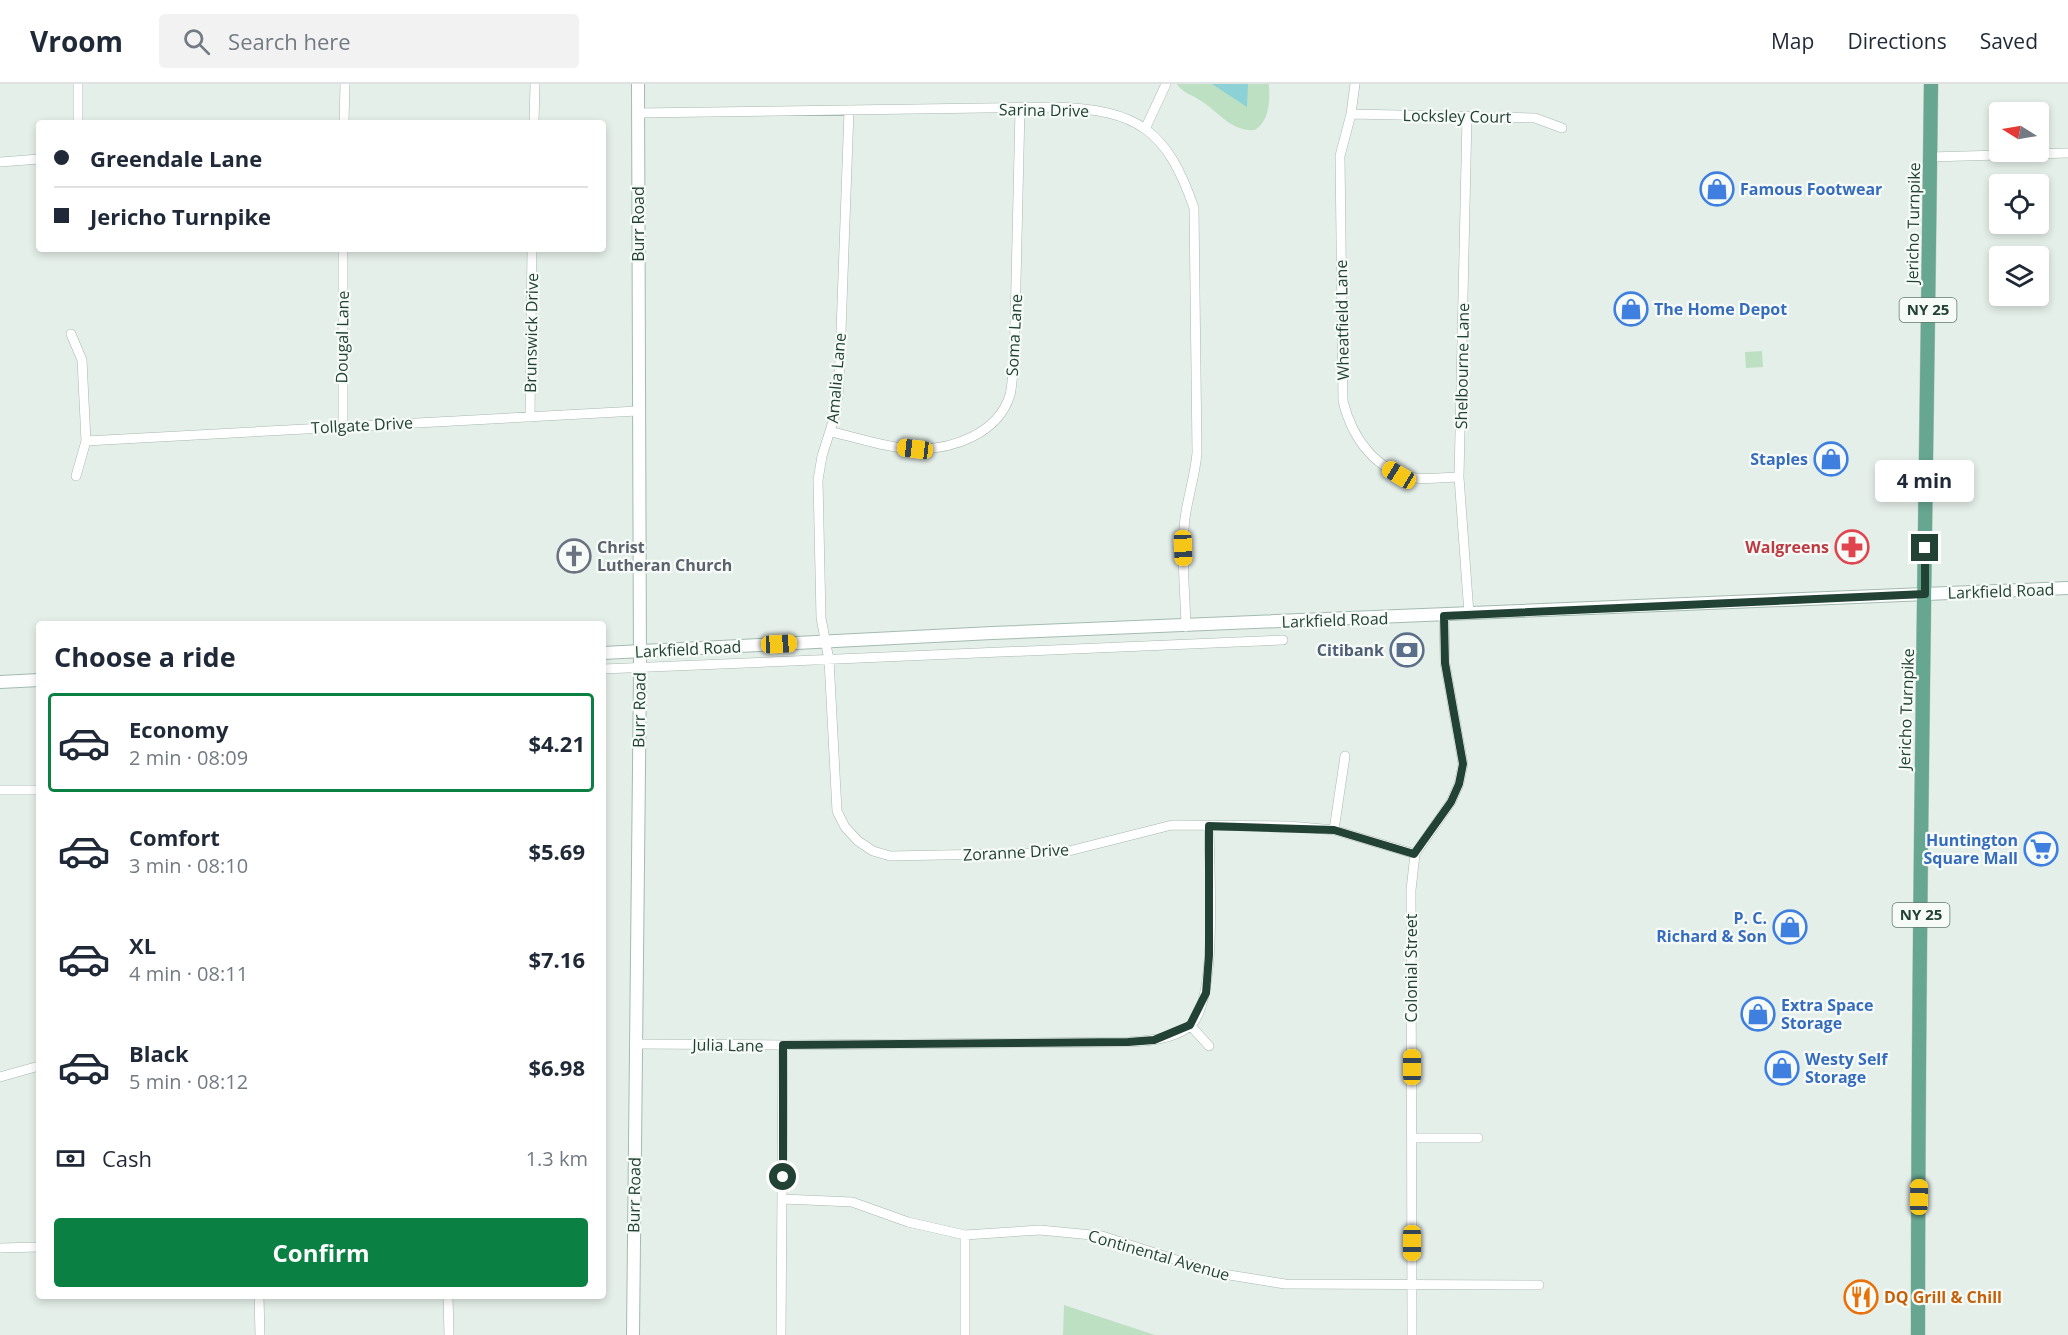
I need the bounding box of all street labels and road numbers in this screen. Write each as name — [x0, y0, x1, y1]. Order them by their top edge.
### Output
street label: Sarina Drive — [999, 98, 1089, 122]
street label: Locksley Court — [1403, 104, 1512, 128]
street label: Jericho Turnpike — [1901, 162, 1925, 286]
street label: Burr Road — [627, 186, 649, 262]
street label: Wheatfield Lane — [1330, 260, 1354, 380]
street label: Brunswick Drive — [519, 273, 543, 393]
street label: Dougal Lane — [330, 290, 354, 384]
street label: Soma Lane — [1001, 293, 1027, 377]
road number: NY 25 — [1900, 298, 1956, 322]
street label: Shelbourne Lane — [1450, 303, 1474, 429]
street label: Amalia Lane — [821, 332, 851, 424]
street label: Tollgate Drive — [310, 411, 414, 439]
street label: Larkfield Road — [1947, 578, 2055, 604]
street label: Larkfield Road — [1281, 607, 1389, 633]
street label: Larkfield Road — [634, 635, 742, 663]
street label: Jericho Turnpike — [1893, 648, 1919, 772]
street label: Burr Road — [627, 672, 651, 748]
street label: Zoranne Drive — [962, 838, 1070, 866]
road number: NY 25 — [1892, 903, 1950, 927]
street label: Colonial Street — [1400, 913, 1422, 1023]
street label: Julia Lane — [690, 1033, 764, 1057]
street label: Burr Road — [622, 1157, 646, 1233]
street label: Continental Avenue — [1086, 1224, 1232, 1286]

